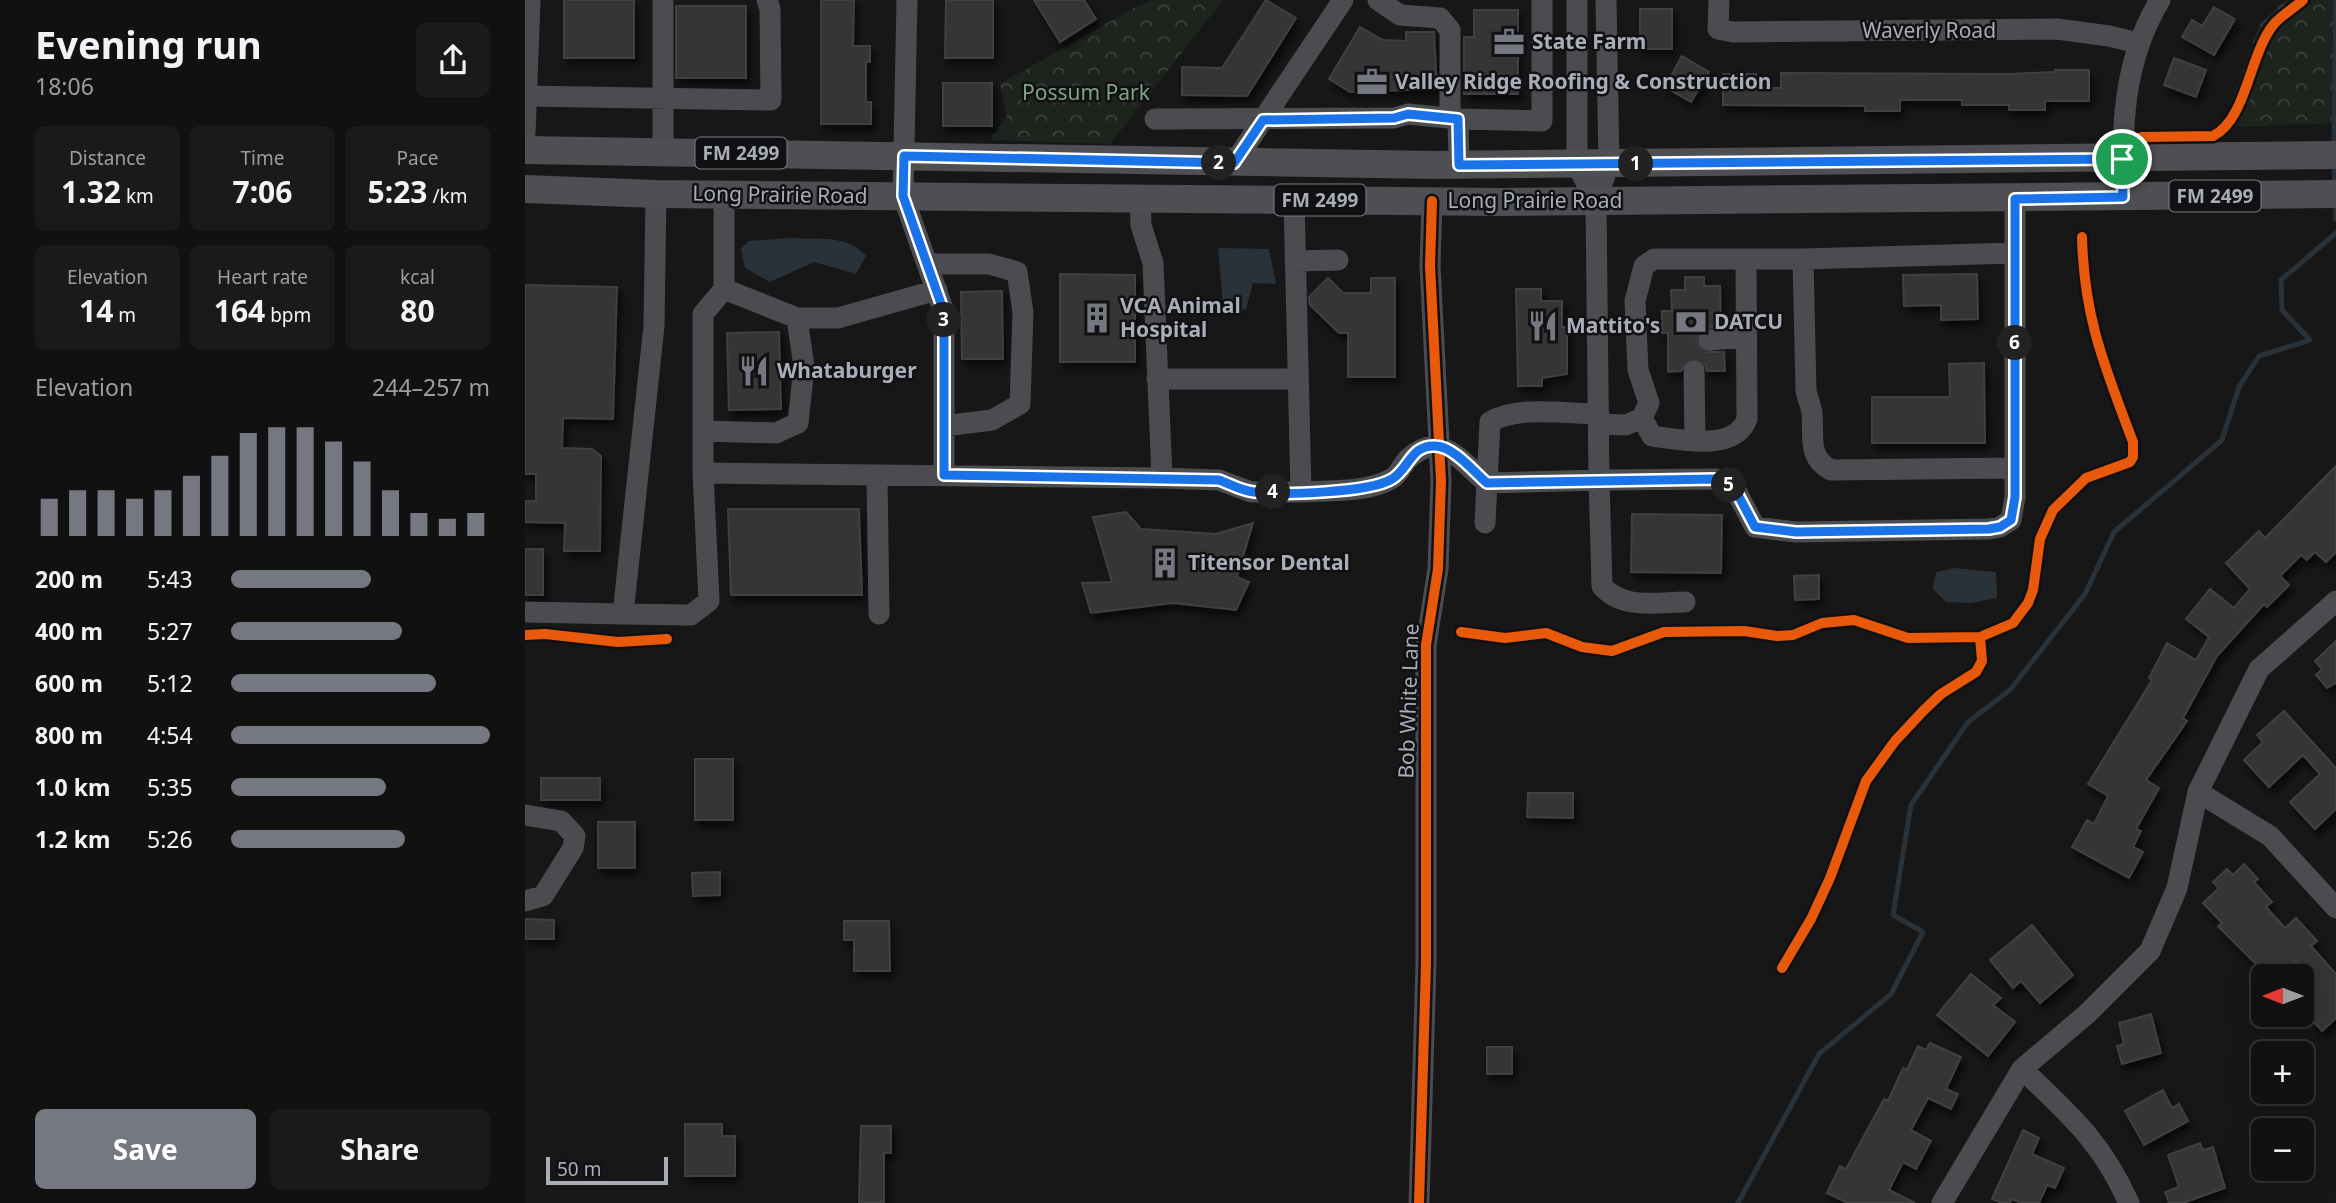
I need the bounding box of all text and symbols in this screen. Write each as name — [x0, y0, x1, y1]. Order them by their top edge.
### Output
street label: Waverly Road — [1862, 16, 1996, 44]
text: Evening run — [35, 18, 262, 70]
button: share — [416, 23, 490, 97]
office icon: State Farm — [1492, 25, 1526, 59]
place label: State Farm — [1532, 27, 1646, 55]
office icon: Valley Ridge Roofing & Construction — [1355, 65, 1389, 99]
place label: Valley Ridge Roofing & Construction — [1395, 67, 1771, 95]
text: 18:06 — [35, 70, 94, 102]
park label: Possum Park — [1022, 78, 1151, 106]
pin — [2092, 129, 2152, 189]
road number: FM 2499 — [695, 138, 787, 168]
icon: arrive — [2103, 140, 2141, 178]
text: Distance — [69, 145, 146, 171]
text: Time — [241, 145, 284, 171]
text: Pace — [397, 145, 439, 171]
pin: 2 — [1201, 146, 1237, 180]
pin: 1 — [1619, 146, 1653, 182]
text: 2 — [1213, 149, 1224, 175]
text: 1 — [1630, 150, 1641, 176]
text: 1.32 — [61, 171, 121, 212]
text: 7:06 — [233, 171, 292, 212]
text: 5:23 — [368, 171, 428, 212]
street label: Long Prairie Road — [692, 178, 868, 210]
road number: FM 2499 — [2169, 180, 2261, 212]
text: km — [121, 183, 154, 209]
text: /km — [428, 183, 467, 209]
road number: FM 2499 — [1275, 184, 1365, 216]
street label: Long Prairie Road — [1447, 186, 1623, 214]
text: Elevation — [67, 264, 148, 290]
text: Heart rate — [217, 264, 308, 290]
text: kcal — [400, 264, 435, 290]
text: 14 — [79, 290, 113, 331]
text: 164 — [214, 290, 265, 331]
text: 80 — [400, 290, 435, 331]
place label: VCA Animal Hospital — [1120, 291, 1241, 343]
building icon: VCA Animal Hospital — [1080, 301, 1114, 335]
text: m — [113, 302, 136, 328]
text: bpm — [265, 302, 311, 328]
pin: 3 — [927, 302, 961, 338]
bank icon: DATCU — [1674, 305, 1708, 339]
text: 3 — [938, 306, 949, 332]
place label: DATCU — [1714, 307, 1783, 335]
restaurant icon: Mattito's — [1526, 309, 1560, 343]
place label: Mattito's — [1566, 311, 1660, 339]
pin: 6 — [1997, 326, 2033, 360]
text: 6 — [2009, 329, 2020, 355]
restaurant icon: Whataburger — [737, 354, 771, 388]
place label: Whataburger — [777, 356, 917, 384]
text: Elevation — [35, 371, 133, 403]
text: 244–257 m — [372, 371, 490, 403]
pin: 5 — [1711, 468, 1747, 503]
text: 5 — [1723, 471, 1734, 497]
pin: 4 — [1255, 475, 1291, 510]
text: 4 — [1267, 478, 1278, 504]
building icon: Titensor Dental — [1148, 546, 1182, 580]
place label: Titensor Dental — [1188, 548, 1350, 576]
text: 200 m — [35, 563, 103, 595]
text: 5:43 — [147, 563, 193, 595]
text: 400 m — [35, 615, 103, 647]
text: 5:27 — [147, 615, 193, 647]
street label: Bob White Lane — [1391, 623, 1425, 779]
text: 600 m — [35, 667, 103, 699]
text: 5:12 — [147, 667, 193, 699]
text: 800 m — [35, 719, 103, 751]
text: 4:54 — [147, 719, 193, 751]
text: 1.0 km — [35, 771, 110, 803]
text: 5:35 — [147, 771, 193, 803]
text: 1.2 km — [35, 823, 110, 855]
text: 5:26 — [147, 823, 193, 855]
north arrow — [2251, 964, 2313, 1027]
map controls — [2251, 964, 2314, 1181]
button: + — [2251, 1041, 2314, 1104]
button: Save — [35, 1109, 256, 1189]
button: Share — [270, 1109, 490, 1189]
button: − — [2251, 1118, 2314, 1181]
scale bar — [546, 1154, 669, 1186]
text: 50 m — [557, 1156, 601, 1182]

